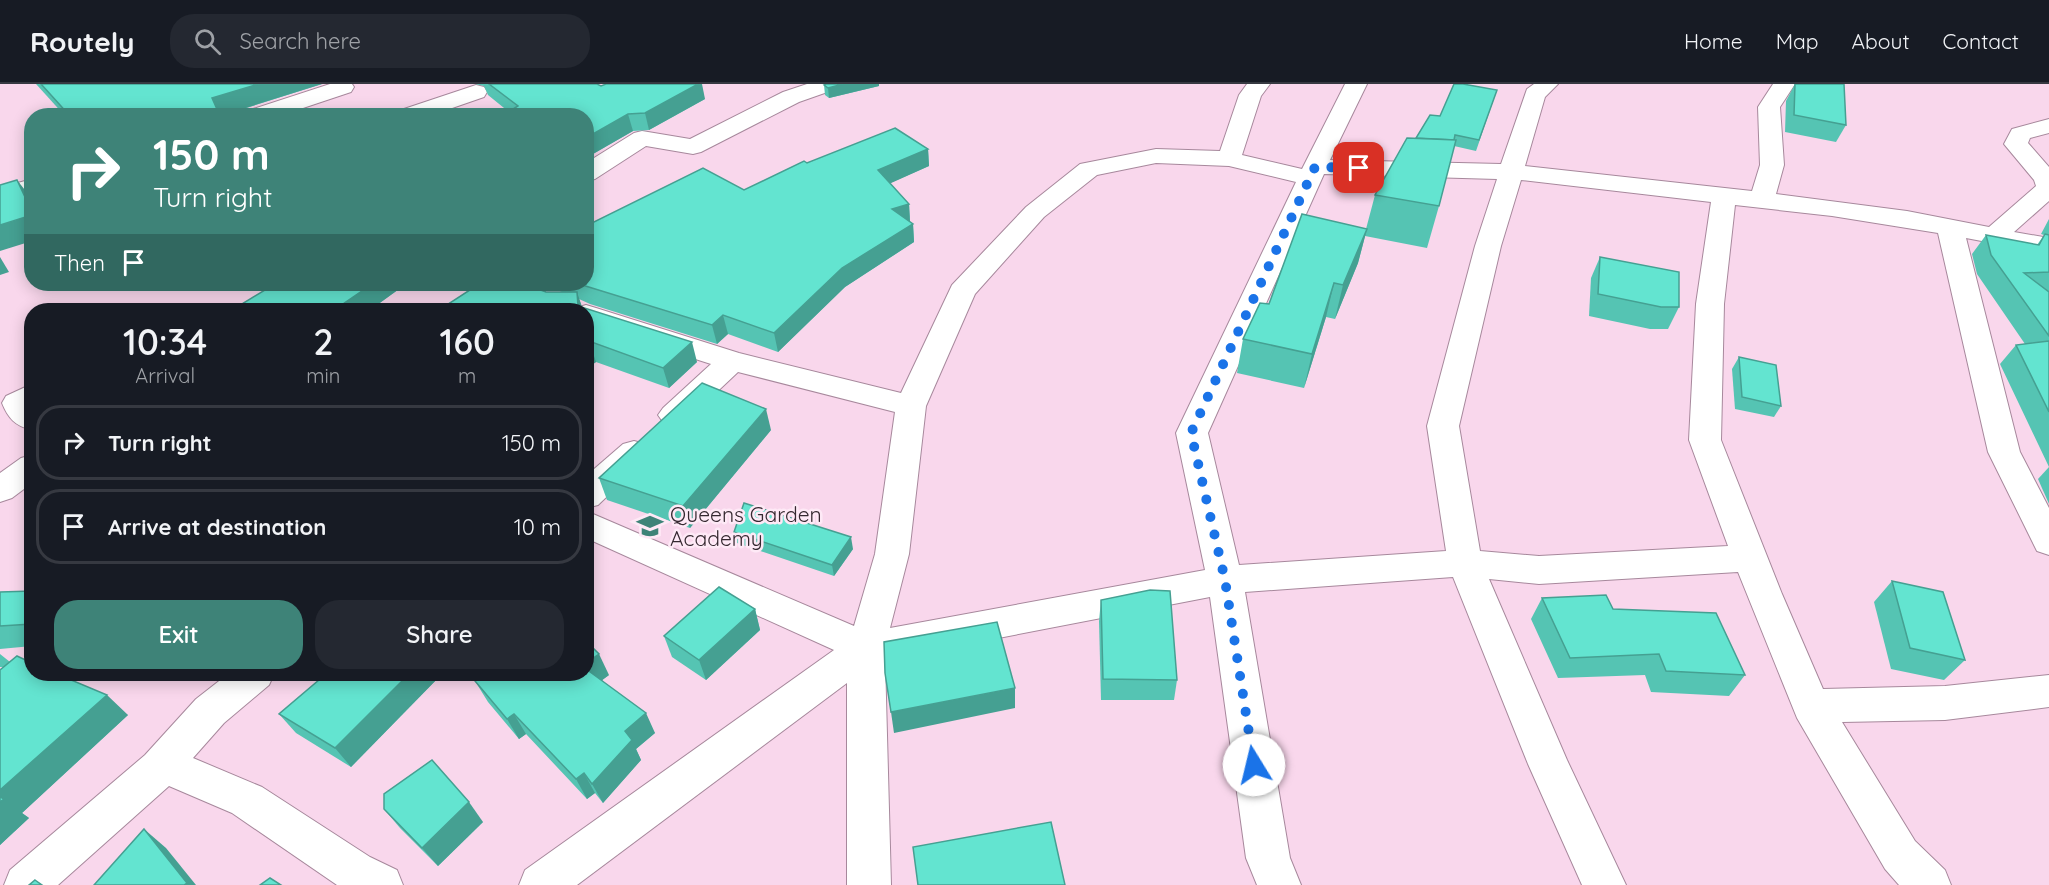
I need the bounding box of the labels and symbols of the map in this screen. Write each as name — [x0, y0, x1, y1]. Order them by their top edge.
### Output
pin — [1333, 142, 1384, 193]
place label: Queens Garden Academy — [670, 501, 822, 551]
school or university icon: Queens Garden Academy — [635, 511, 665, 541]
position arrow — [1222, 733, 1286, 797]

